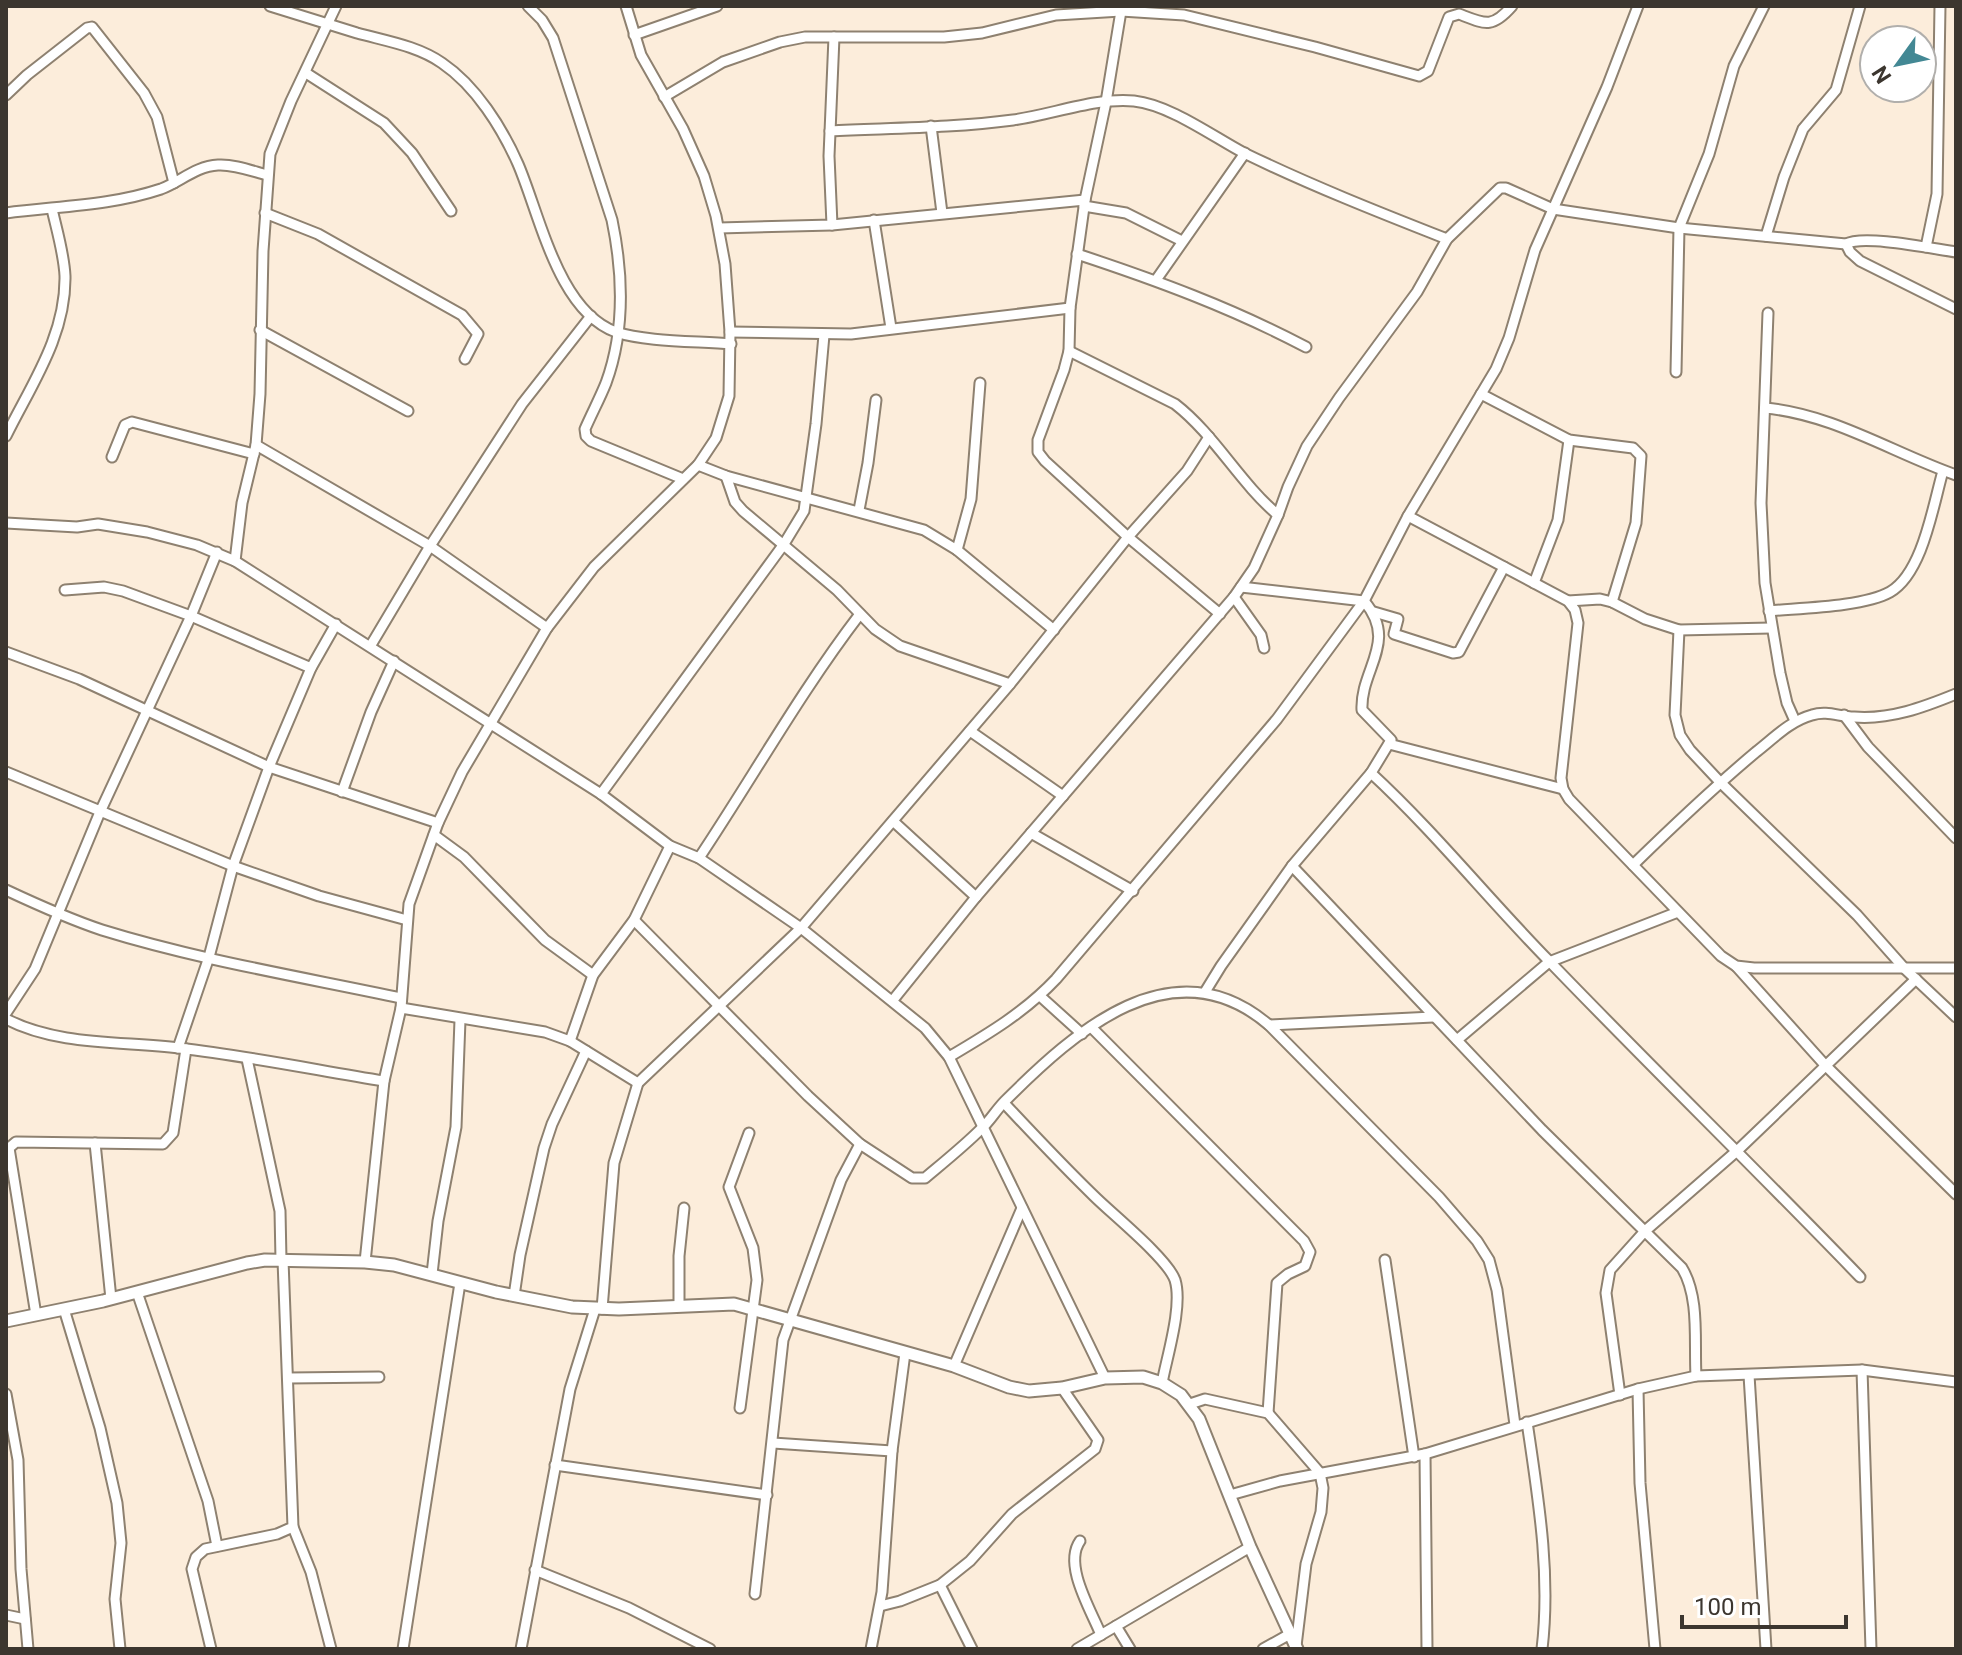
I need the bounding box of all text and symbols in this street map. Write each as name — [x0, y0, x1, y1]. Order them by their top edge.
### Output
north arrow — [1858, 24, 1938, 104]
text: N — [1867, 61, 1896, 88]
scale bar — [1682, 1579, 1846, 1629]
text: 100 m — [1694, 1593, 1761, 1621]

